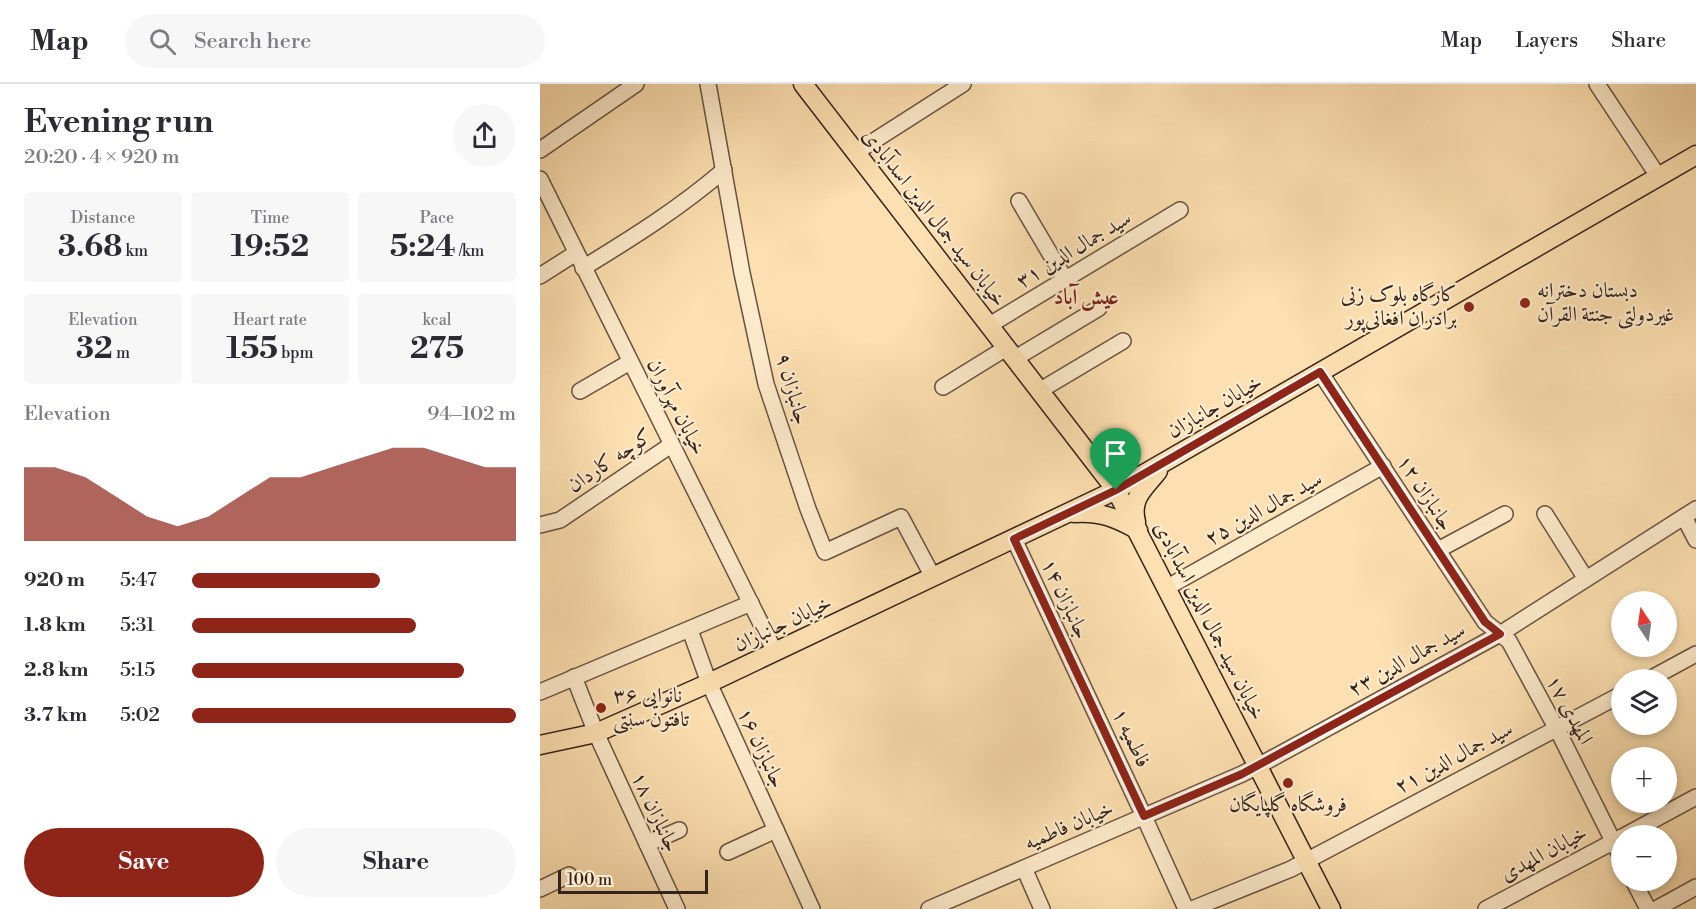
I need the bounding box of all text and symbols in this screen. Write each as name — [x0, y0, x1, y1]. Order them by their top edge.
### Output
search box — [125, 14, 545, 68]
text: Map — [30, 24, 89, 59]
icon: search — [146, 25, 179, 58]
text: Search here — [194, 28, 311, 55]
text: Map — [1441, 28, 1482, 54]
text: Layers — [1515, 28, 1578, 54]
text: Share — [1611, 28, 1666, 54]
text: Evening run — [24, 102, 213, 143]
button: share — [453, 104, 516, 167]
street label: خیابان سید جمال الدین اسدآبادی — [856, 123, 1013, 312]
text: 20:20 · 4 × 920 m — [24, 145, 180, 170]
street label: سید جمال الدین ۳۱ — [1012, 205, 1136, 295]
text: Distance — [71, 208, 135, 228]
text: Time — [251, 208, 289, 228]
text: Pace — [420, 208, 454, 228]
text: 3.68 — [58, 228, 122, 266]
text: 19:52 — [231, 228, 309, 266]
text: 5:24 — [390, 228, 456, 266]
text: km — [122, 241, 148, 261]
text: /km — [456, 241, 484, 261]
place label: دبستان دخترانه غیردولتی جنتة القرآن — [1537, 278, 1674, 329]
place label: کارگاه بلوک زنی برادران افغانی‌پور — [1341, 281, 1457, 333]
district label: عیش آباد — [1053, 283, 1119, 311]
marker: دبستان دخترانه غیردولتی جنتة القرآن — [1518, 296, 1532, 310]
marker: کارگاه بلوک زنی برادران افغانی‌پور — [1462, 300, 1476, 314]
text: Elevation — [68, 310, 138, 330]
text: Heart rate — [233, 310, 307, 330]
text: kcal — [422, 310, 452, 330]
text: 32 — [76, 330, 113, 368]
text: 155 — [226, 330, 278, 368]
text: 275 — [410, 330, 464, 368]
text: m — [113, 343, 130, 363]
text: bpm — [278, 343, 314, 363]
street label: جانبازان ۹ — [769, 350, 815, 428]
street label: خیابان مهرآوران — [641, 354, 712, 460]
street label: خیابان جانبازان — [1163, 369, 1267, 445]
text: Elevation — [24, 402, 111, 427]
text: 94–102 m — [427, 402, 516, 427]
street label: کوچه کاردان — [563, 423, 657, 499]
pin — [1090, 428, 1141, 490]
icon: arrive — [1099, 437, 1132, 470]
street label: جانبازان ۱۲ — [1391, 450, 1459, 536]
street label: سید جمال الدین ۲۵ — [1201, 466, 1327, 552]
street label: خیابان سید جمال الدین اسدآبادی — [1148, 517, 1271, 725]
street label: جانبازان ۱۴ — [1035, 555, 1095, 643]
text: 920 m — [24, 568, 85, 593]
text: 5:47 — [120, 568, 157, 593]
street label: خیابان جانبازان — [730, 590, 836, 658]
north arrow — [1611, 591, 1677, 657]
map controls — [1611, 591, 1677, 891]
text: 1.8 km — [24, 613, 86, 638]
text: 5:31 — [120, 613, 155, 638]
street label: سید جمال الدین ۲۳ — [1344, 617, 1470, 703]
text: 2.8 km — [24, 658, 88, 683]
text: 5:15 — [120, 658, 155, 683]
button: layers — [1611, 669, 1677, 735]
street label: المهدی ۱۷ — [1540, 671, 1598, 749]
place label: نانوایی ۳۶ تافتون سنتی — [613, 683, 690, 734]
marker: نانوایی ۳۶ تافتون سنتی — [594, 701, 608, 715]
text: 3.7 km — [24, 703, 87, 728]
text: 5:02 — [120, 703, 160, 728]
street label: جانبازان ۱۶ — [731, 704, 791, 792]
street label: فاطمیه ۱ — [1106, 704, 1156, 772]
street label: سید جمال الدین ۲۱ — [1391, 716, 1517, 800]
button: + — [1611, 747, 1677, 813]
street label: جانبازان ۱۸ — [625, 768, 685, 856]
marker: فروشگاه گلپایگان — [1281, 776, 1295, 790]
place label: فروشگاه گلپایگان — [1229, 791, 1347, 818]
street label: خیابان فاطمیه — [1020, 796, 1118, 856]
street label: خیابان المهدی — [1496, 820, 1592, 888]
button: − — [1611, 825, 1677, 891]
button: Save — [24, 828, 264, 897]
button: Share — [276, 828, 516, 897]
scale bar — [558, 867, 708, 894]
text: 100 m — [567, 870, 612, 890]

